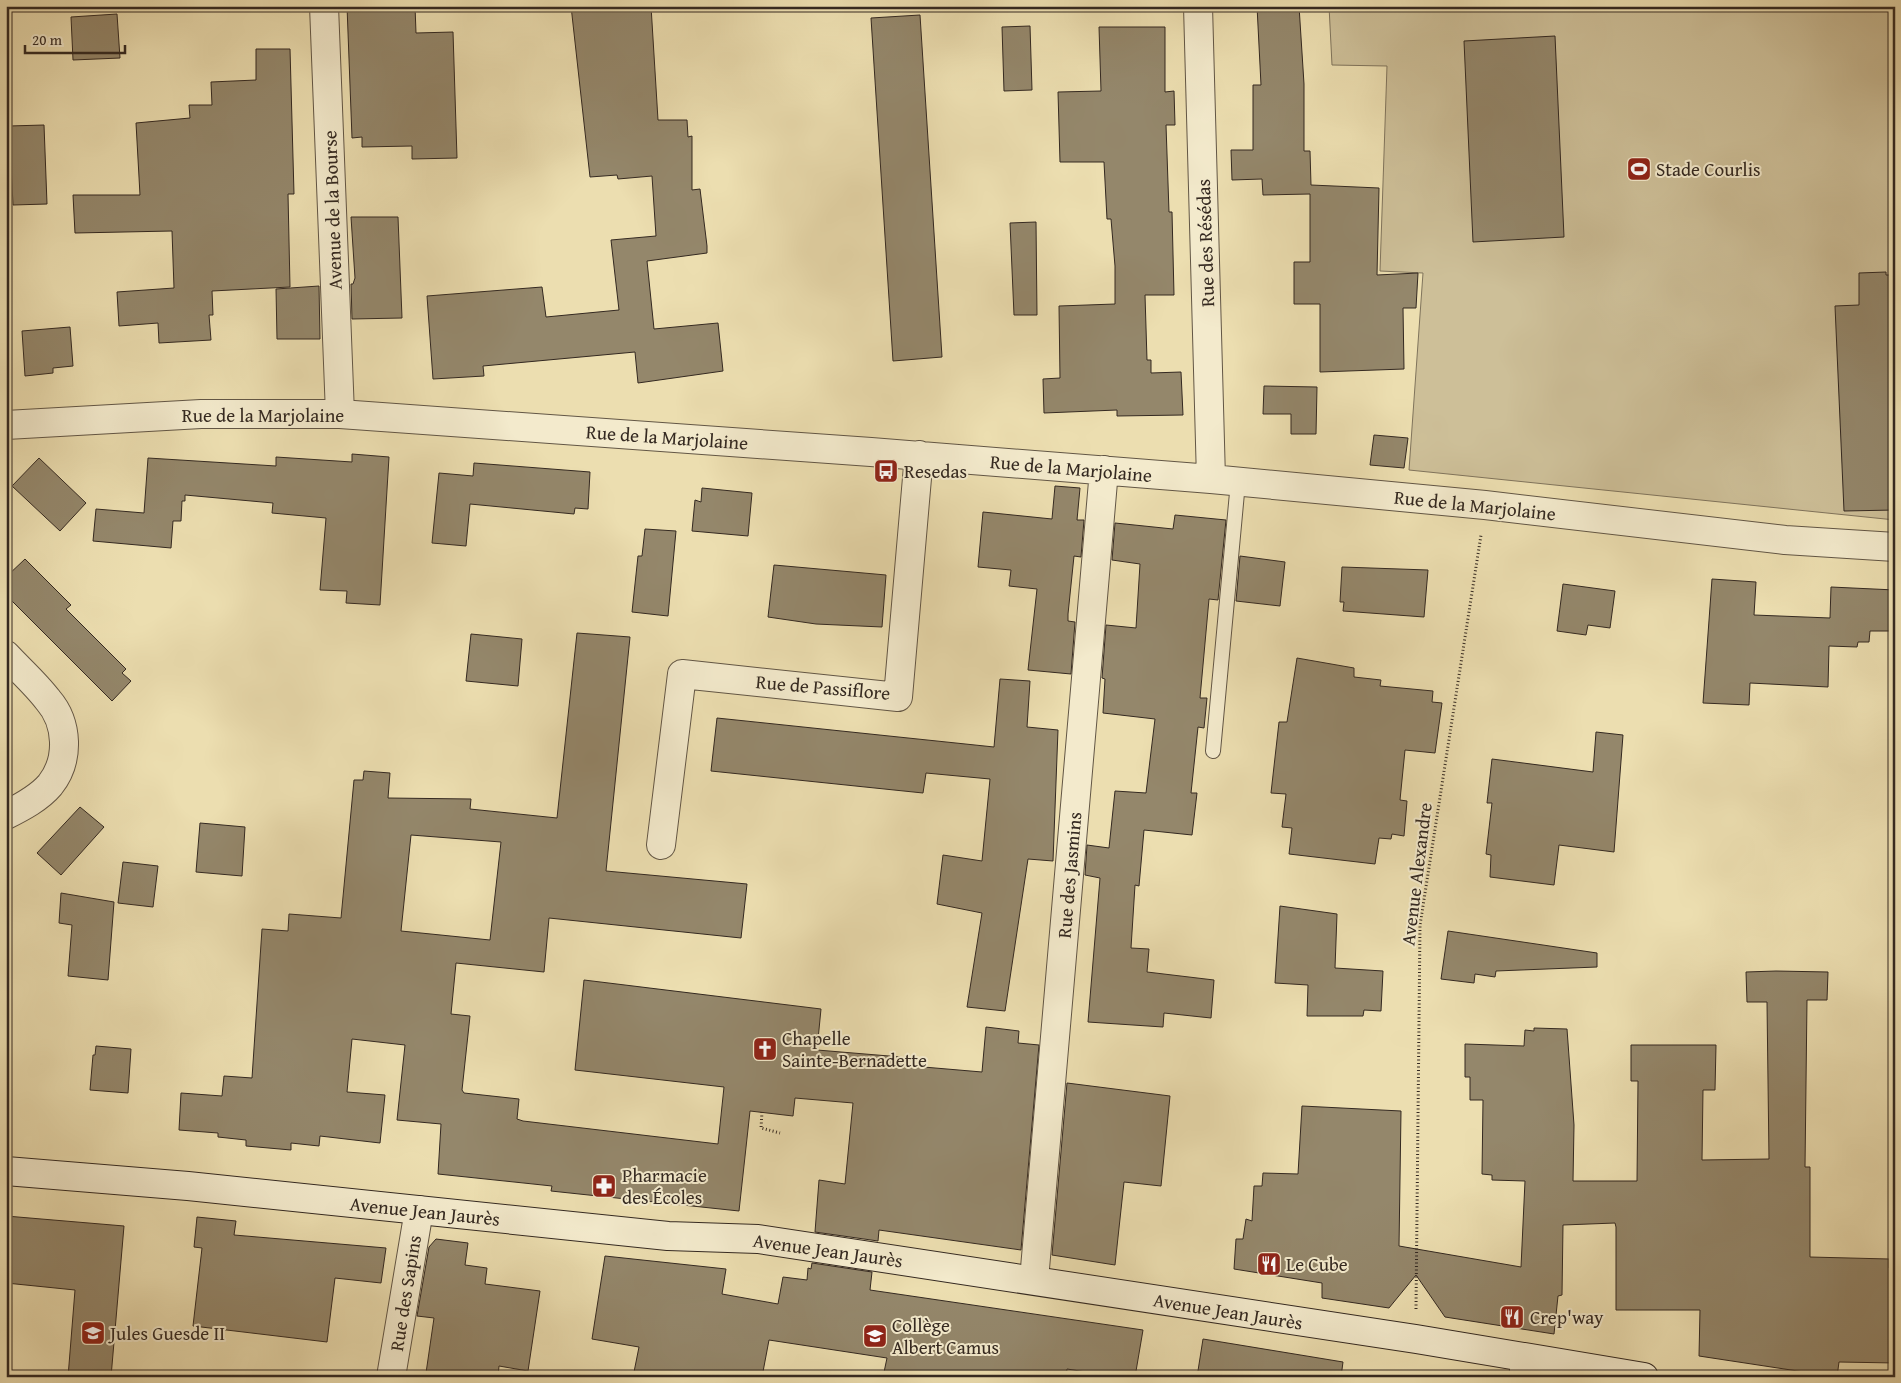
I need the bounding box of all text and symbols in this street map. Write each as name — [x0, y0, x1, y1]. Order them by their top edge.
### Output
scale bar — [25, 22, 125, 54]
text: 20 m — [32, 29, 63, 50]
street label: Avenue de la Bourse — [315, 130, 349, 290]
place label: Stade Courlis — [1656, 155, 1761, 183]
sports icon: Stade Courlis — [1626, 156, 1652, 182]
street label: Rue des Résédas — [1189, 179, 1221, 307]
street label: Rue de la Marjolaine — [182, 401, 344, 429]
street label: Rue de la Marjolaine — [585, 417, 749, 457]
street label: Rue de la Marjolaine — [989, 447, 1153, 489]
place label: Resedas — [904, 457, 967, 485]
bus stop icon: Resedas — [873, 458, 899, 484]
street label: Rue de la Marjolaine — [1393, 483, 1557, 527]
street label: Rue de Passiflore — [755, 667, 891, 707]
street label: Avenue Alexandre — [1393, 801, 1439, 947]
street label: Rue des Jasmins — [1050, 811, 1088, 939]
place label: Chapelle Sainte-Bernadette — [782, 1024, 927, 1074]
church icon: Chapelle Sainte-Bernadette — [752, 1036, 778, 1062]
place label: Pharmacie des Écoles — [622, 1161, 707, 1211]
pharmacy icon: Pharmacie des Écoles — [591, 1173, 617, 1199]
street label: Avenue Jean Jaurès — [349, 1189, 501, 1233]
street label: Avenue Jean Jaurès — [751, 1226, 905, 1274]
street label: Rue des Sapins — [382, 1233, 428, 1353]
place label: Le Cube — [1286, 1250, 1348, 1278]
restaurant icon: Le Cube — [1256, 1251, 1282, 1277]
street label: Avenue Jean Jaurès — [1151, 1285, 1305, 1337]
place label: Crep'way — [1530, 1303, 1604, 1331]
restaurant icon: Crep'way — [1499, 1304, 1525, 1330]
place label: Collège Albert Camus — [892, 1311, 999, 1361]
place label: Jules Guesde II — [108, 1319, 225, 1347]
school or university icon: Jules Guesde II — [80, 1320, 106, 1346]
school or university icon: Collège Albert Camus — [862, 1323, 888, 1349]

